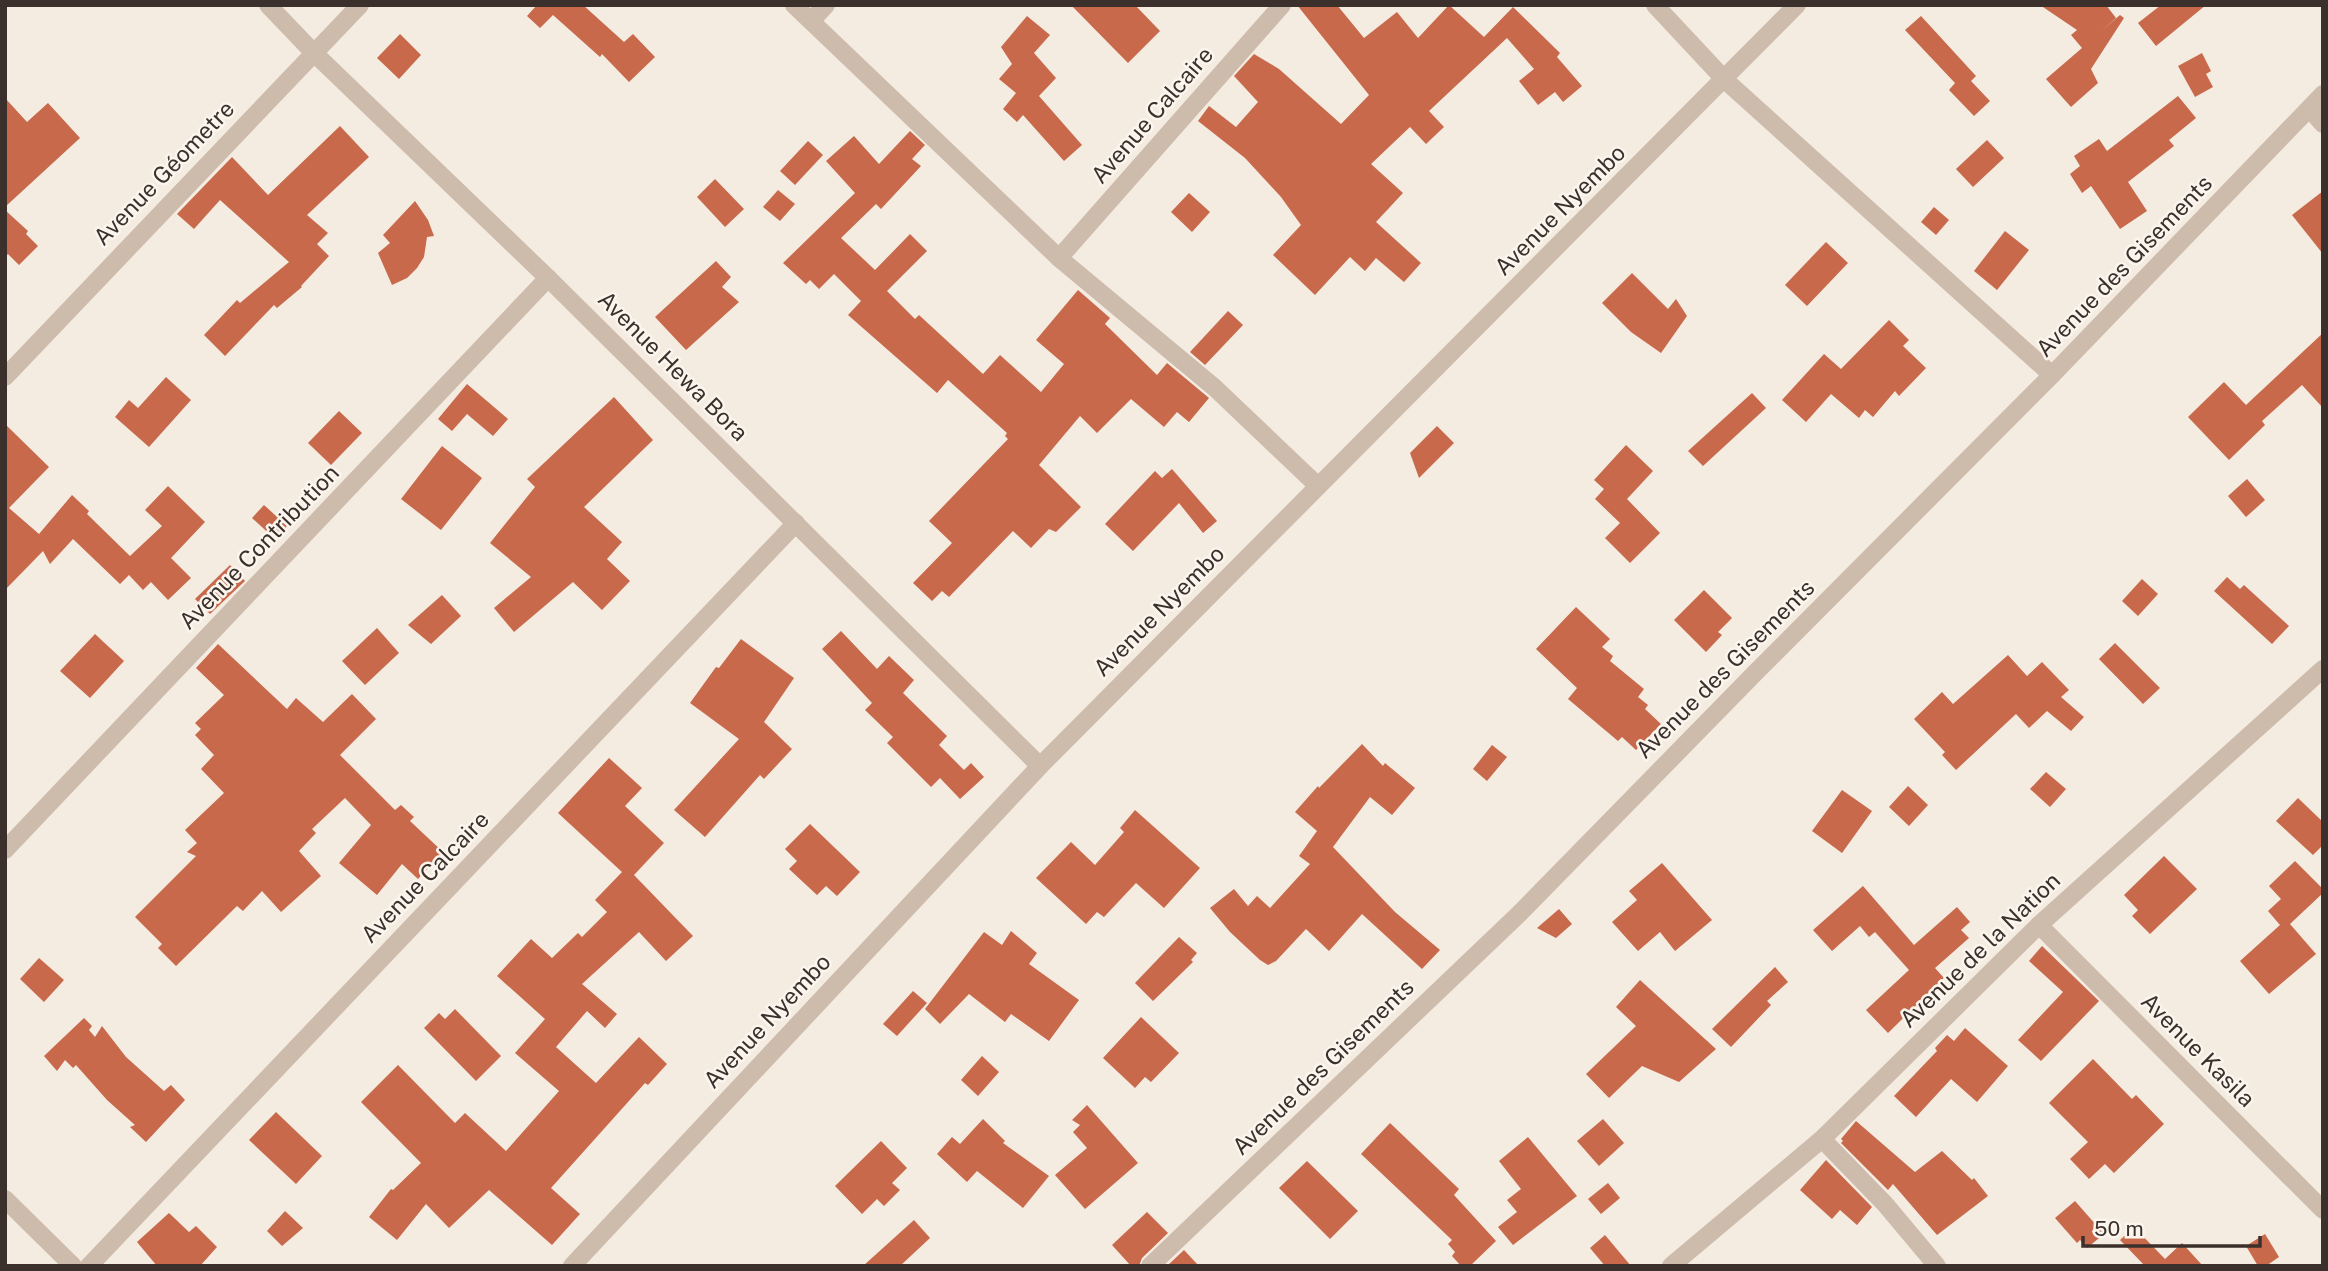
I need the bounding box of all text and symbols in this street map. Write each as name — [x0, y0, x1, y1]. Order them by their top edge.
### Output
street label: Avenue Calcaire — [1085, 41, 1218, 188]
street label: Avenue Géometre — [88, 95, 240, 251]
street label: Avenue Nyembo — [1489, 139, 1631, 281]
street label: Avenue des Gisements — [2030, 169, 2217, 362]
street label: Avenue Hewa Bora — [593, 285, 754, 446]
street label: Avenue Contribution — [173, 459, 344, 634]
street label: Avenue Nyembo — [1088, 540, 1230, 682]
street label: Avenue des Gisements — [1630, 574, 1820, 764]
street label: Avenue Calcaire — [355, 805, 494, 948]
street label: Avenue de la Nation — [1894, 866, 2065, 1033]
street label: Avenue Nyembo — [698, 948, 836, 1093]
street label: Avenue des Gisements — [1226, 973, 1419, 1160]
street label: Avenue Kasila — [2136, 987, 2261, 1112]
scale bar — [2083, 1204, 2260, 1248]
text: 50 m — [2094, 1216, 2144, 1241]

